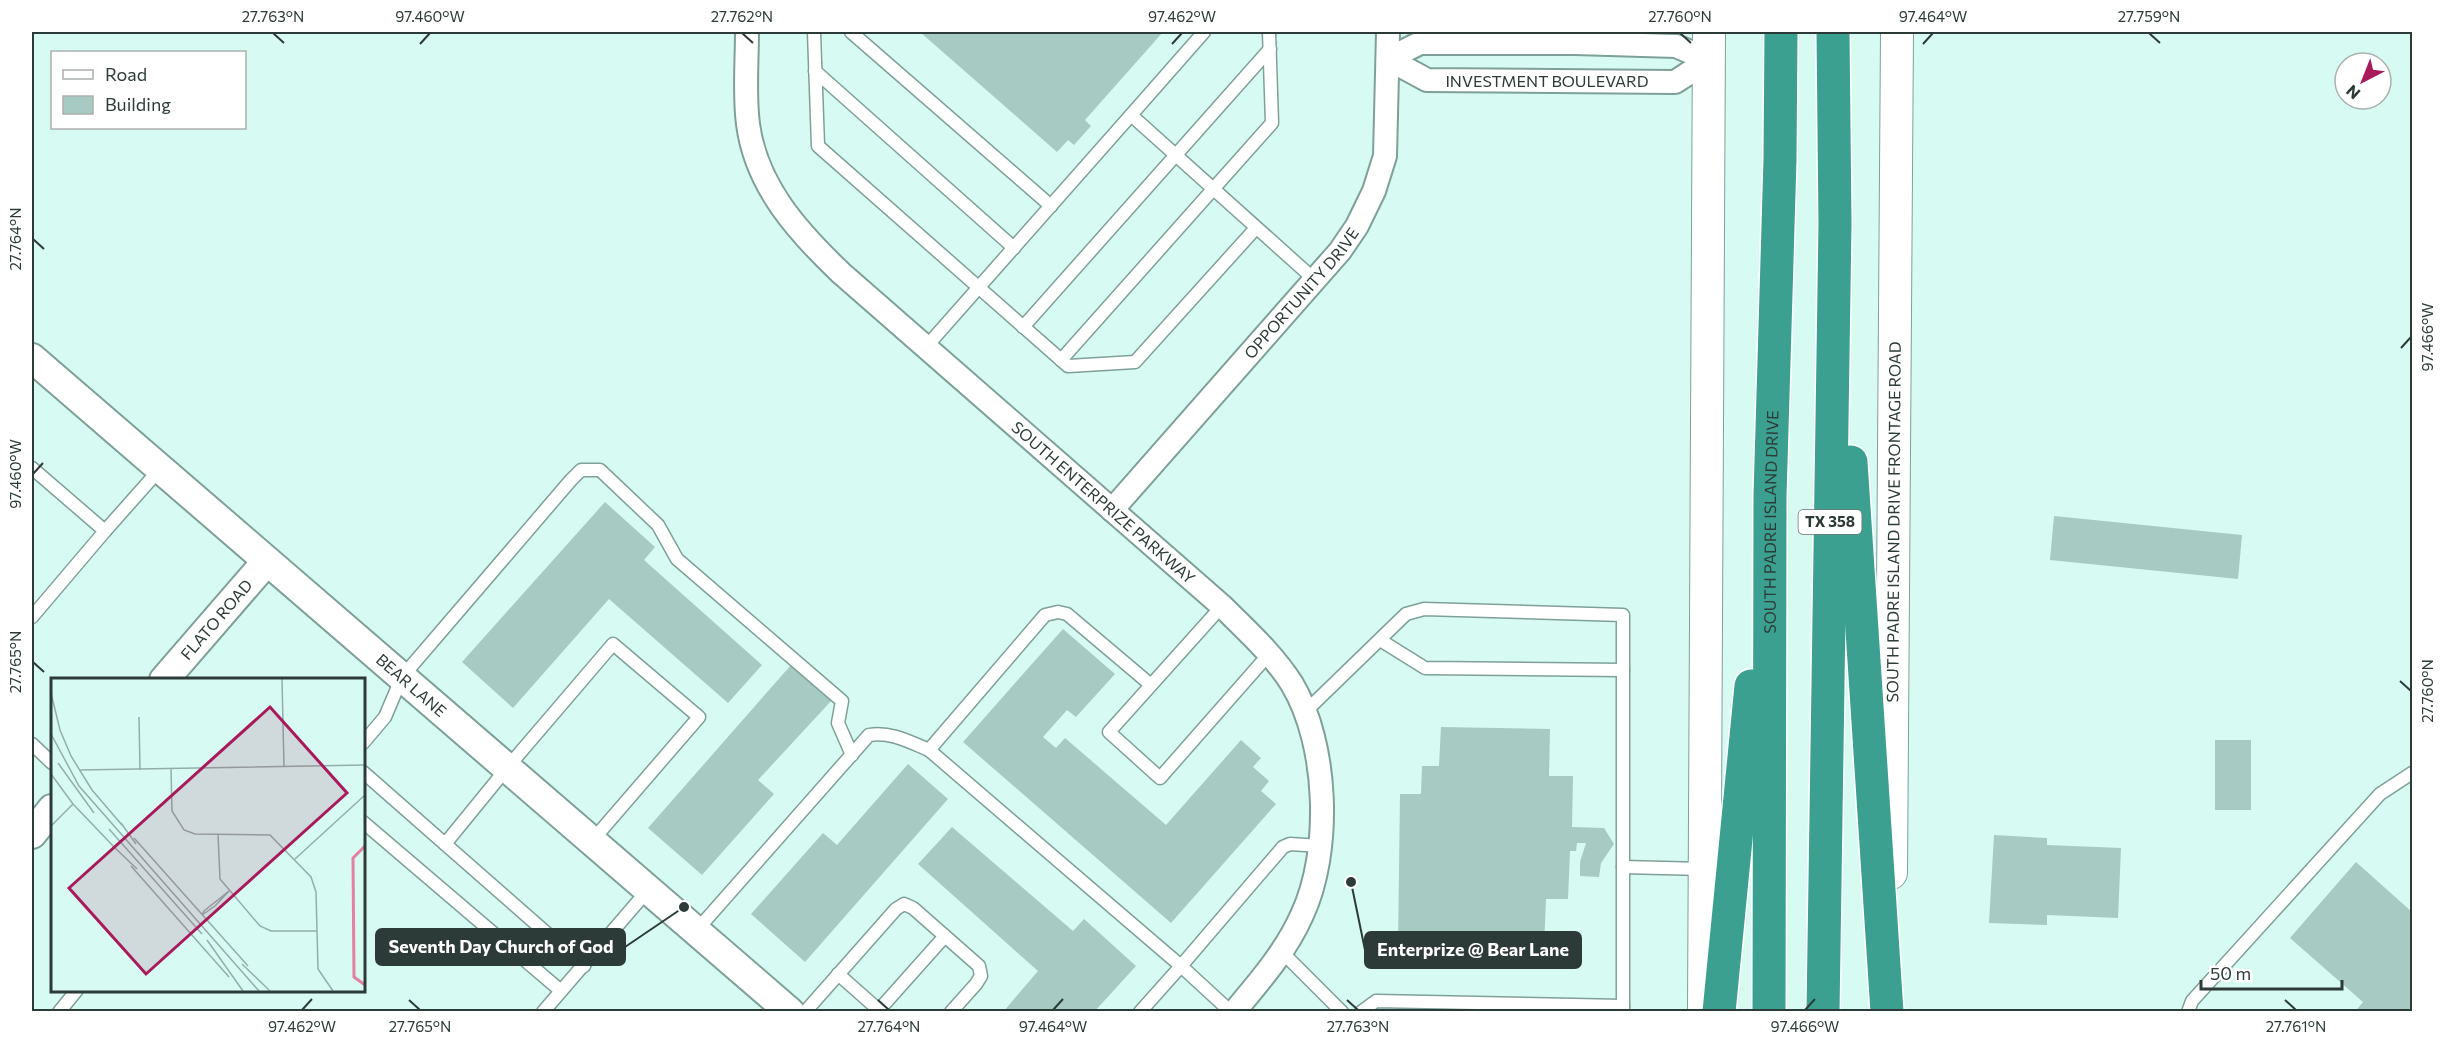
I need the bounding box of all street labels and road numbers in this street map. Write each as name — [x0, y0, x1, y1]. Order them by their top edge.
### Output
street label: INVESTMENT BOULEVARD — [1445, 71, 1649, 90]
street label: OPPORTUNITY DRIVE — [1240, 224, 1362, 362]
street label: SOUTH PADRE ISLAND DRIVE FRONTAGE ROAD — [1882, 341, 1904, 703]
street label: SOUTH PADRE ISLAND DRIVE — [1760, 410, 1782, 634]
street label: SOUTH ENTERPRIZE PARKWAY — [1008, 417, 1200, 588]
road number: TX 358 — [1798, 510, 1862, 534]
street label: FLATO ROAD — [176, 575, 256, 663]
street label: BEAR LANE — [373, 649, 451, 720]

